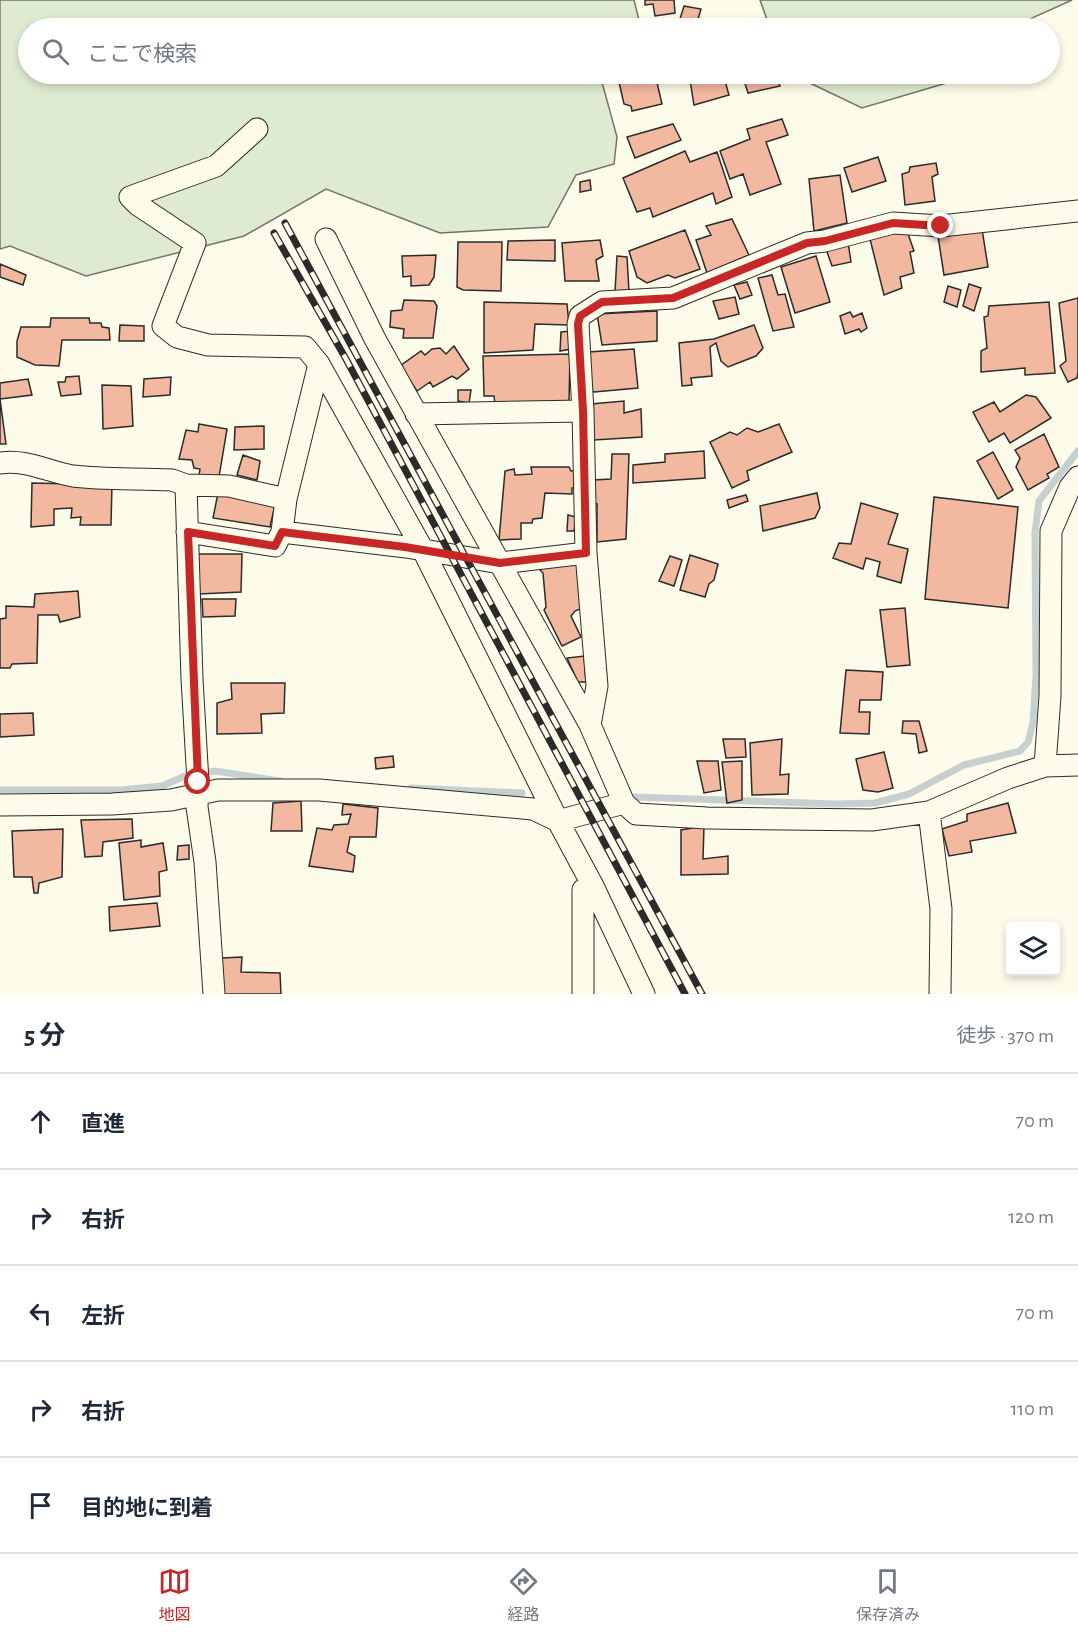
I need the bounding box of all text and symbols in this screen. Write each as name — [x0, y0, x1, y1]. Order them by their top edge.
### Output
search box — [18, 18, 1060, 84]
icon: search — [39, 35, 72, 68]
text: ここで検索 — [87, 43, 197, 65]
route end — [927, 212, 953, 238]
route start — [184, 768, 210, 794]
map controls — [1006, 922, 1060, 976]
button: layers — [1006, 922, 1060, 976]
text: 5 分 — [24, 1023, 65, 1049]
text: 徒歩 · 370 m — [956, 1026, 1054, 1046]
icon: ahead — [24, 1105, 57, 1138]
text: 70 m — [1016, 1111, 1054, 1131]
text: 直進 — [81, 1113, 125, 1135]
icon: right — [24, 1201, 57, 1234]
text: 120 m — [1008, 1207, 1054, 1227]
text: 右折 — [81, 1209, 125, 1231]
icon: left — [24, 1297, 57, 1330]
text: 70 m — [1016, 1303, 1054, 1323]
text: 左折 — [81, 1305, 125, 1327]
icon: right — [24, 1393, 57, 1426]
text: 110 m — [1010, 1399, 1054, 1419]
text: 右折 — [81, 1401, 125, 1423]
icon: arrive — [24, 1489, 57, 1522]
text: 目的地に到着 — [81, 1497, 213, 1519]
tab: 地図 — [158, 1565, 191, 1625]
tab: 経路 — [507, 1565, 540, 1625]
tab: 保存済み — [856, 1565, 920, 1625]

